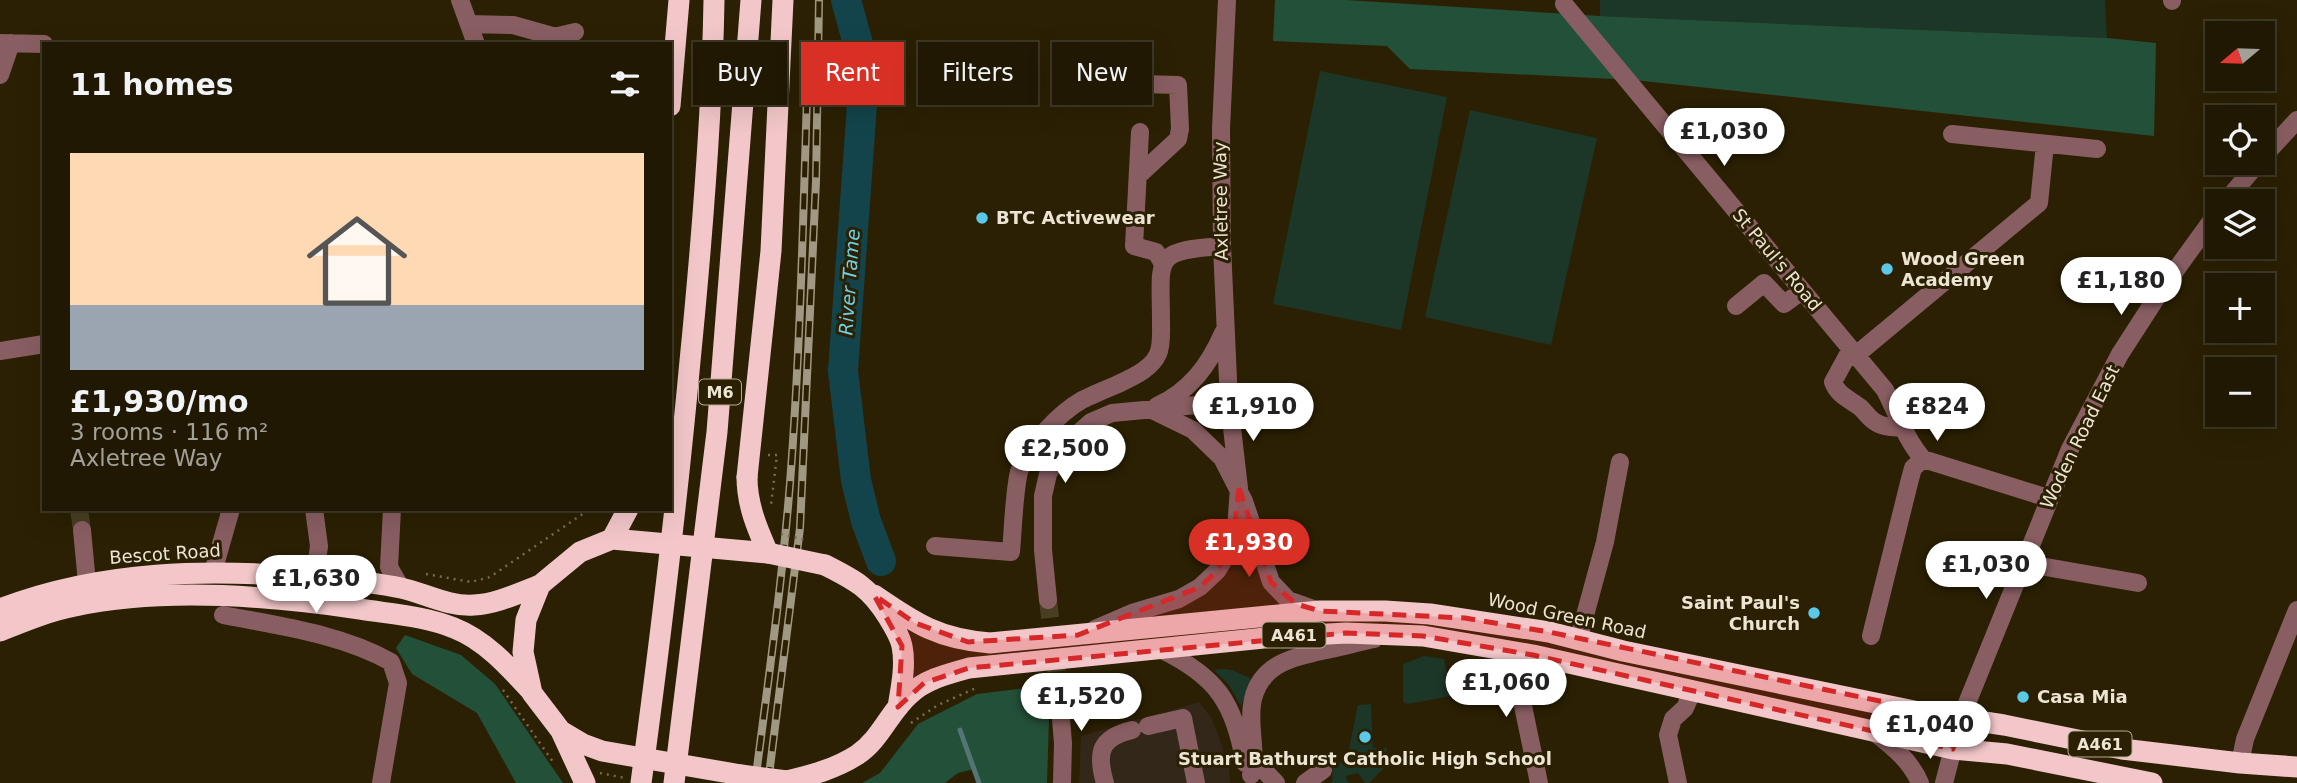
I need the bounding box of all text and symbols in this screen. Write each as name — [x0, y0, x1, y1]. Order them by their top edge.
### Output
north arrow — [2205, 21, 2275, 91]
map controls — [2205, 21, 2275, 427]
chip: Buy — [693, 42, 787, 105]
chip: Rent — [801, 42, 904, 105]
chip: Filters — [918, 42, 1038, 105]
chip: New — [1052, 42, 1152, 105]
icon: filters — [606, 65, 644, 103]
text: 11 homes — [70, 67, 234, 102]
button: locate — [2205, 105, 2275, 175]
pin: £1,030 — [1667, 108, 1781, 168]
text: £1,030 — [1680, 118, 1768, 144]
street label: Axletree Way — [1209, 141, 1232, 261]
button: layers — [2205, 189, 2275, 259]
icon: home — [294, 198, 420, 324]
street label: St Paul's Road — [1729, 204, 1826, 315]
place label: BTC Activewear — [996, 207, 1155, 228]
marker: BTC Activewear — [974, 210, 990, 226]
water label: River Tame — [834, 228, 864, 336]
place label: Wood Green Academy — [1901, 248, 2025, 290]
pin: £1,180 — [2064, 258, 2178, 317]
marker: Wood Green Academy — [1879, 261, 1895, 277]
text: £1,180 — [2077, 267, 2165, 293]
button: + — [2205, 273, 2275, 343]
button: − — [2205, 357, 2275, 427]
street label: Woden Road East — [2036, 362, 2123, 512]
road number: M6 — [699, 380, 741, 404]
text: £1,930/mo — [70, 384, 249, 419]
pin: £1,910 — [1196, 384, 1310, 443]
pin: £824 — [1896, 384, 1978, 443]
text: £1,910 — [1209, 393, 1297, 419]
text: £824 — [1905, 393, 1969, 419]
text: 3 rooms · 116 m² — [70, 419, 268, 445]
pin: £2,500 — [1008, 426, 1122, 485]
text: £2,500 — [1021, 435, 1109, 461]
text: Axletree Way — [70, 445, 222, 471]
pin: £1,930 — [1192, 520, 1306, 579]
text: £1,930 — [1205, 529, 1293, 555]
street label: Bescot Road — [109, 539, 221, 568]
pin: £1,030 — [1929, 542, 2043, 601]
text: £1,030 — [1942, 551, 2030, 577]
pin: £1,630 — [259, 556, 373, 615]
text: £1,630 — [272, 565, 360, 591]
street label: Wood Green Road — [1486, 588, 1648, 643]
place label: Saint Paul's Church — [1681, 592, 1800, 634]
marker: Saint Paul's Church — [1806, 605, 1822, 621]
road number: A461 — [1262, 622, 1326, 648]
pin: £1,060 — [1449, 660, 1563, 719]
text: £1,060 — [1462, 669, 1550, 695]
pin: £1,520 — [1024, 674, 1138, 733]
text: £1,520 — [1037, 683, 1125, 709]
place label: Casa Mia — [2037, 686, 2128, 707]
marker: Casa Mia — [2015, 689, 2031, 705]
pin: £1,040 — [1873, 702, 1987, 761]
text: £1,040 — [1886, 711, 1974, 737]
marker: Stuart Bathurst Catholic High School — [1357, 729, 1373, 745]
road number: A461 — [2068, 732, 2132, 757]
place label: Stuart Bathurst Catholic High School — [1178, 748, 1552, 769]

